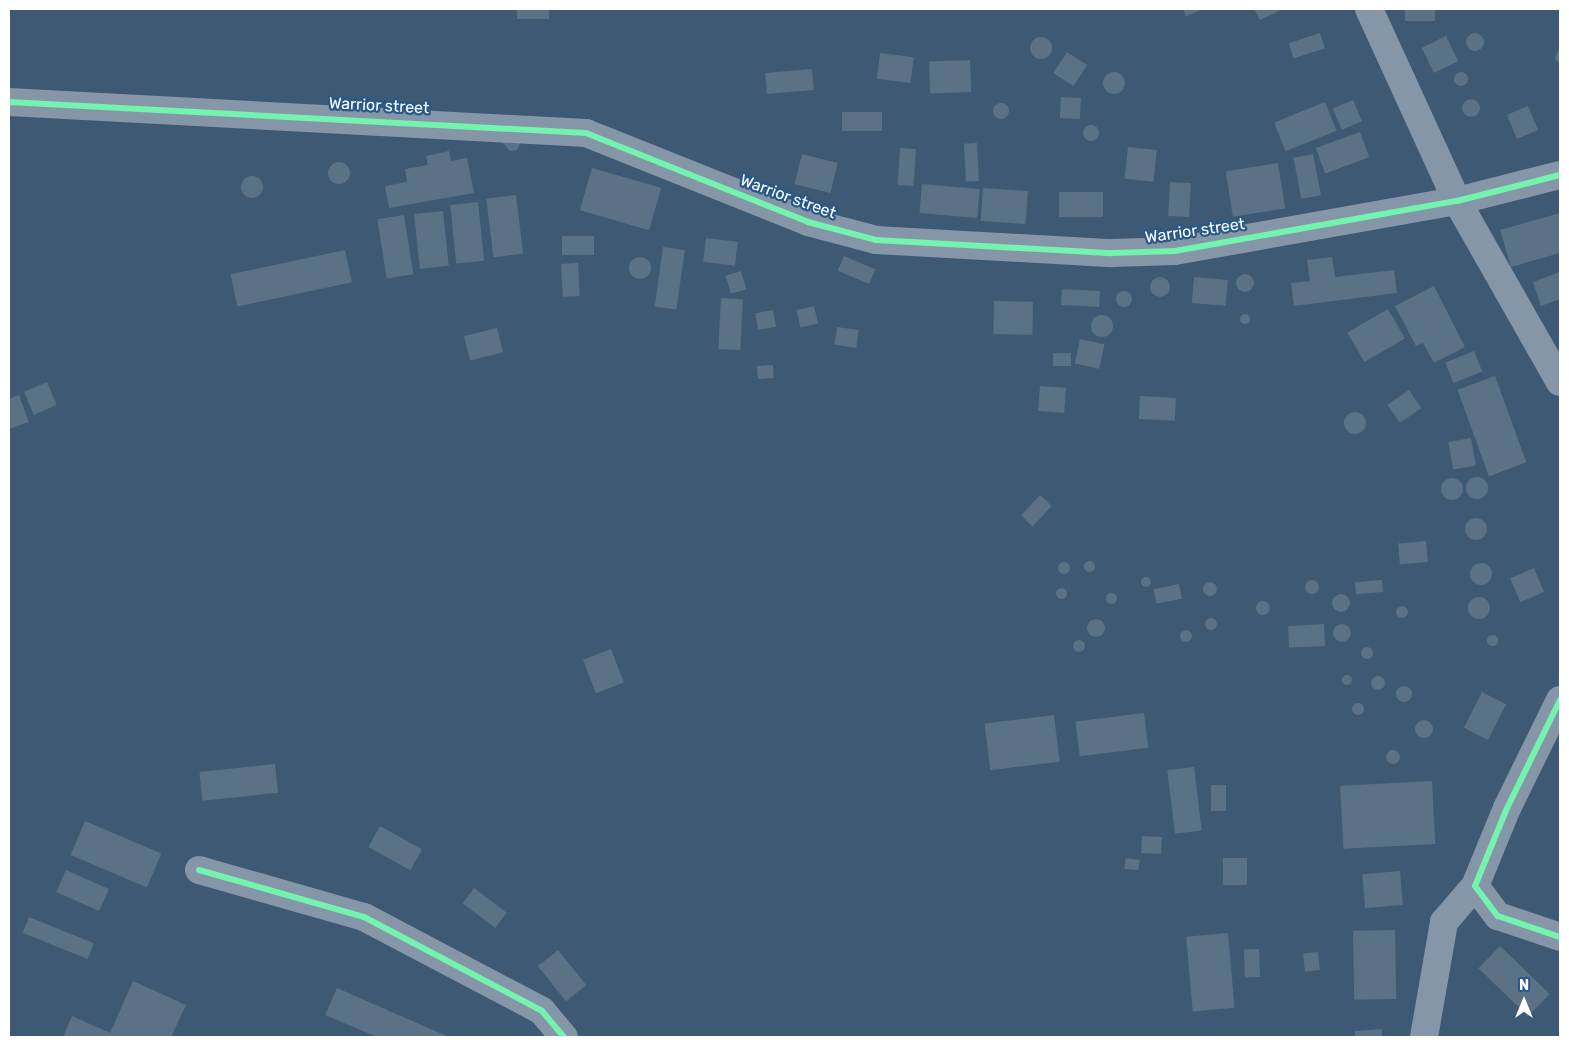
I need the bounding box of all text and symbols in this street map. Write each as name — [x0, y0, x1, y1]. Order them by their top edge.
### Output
street label: Warrior street — [328, 94, 430, 118]
street label: Warrior street — [737, 171, 839, 223]
street label: Warrior street — [1144, 214, 1246, 248]
north arrow — [1499, 976, 1549, 1026]
text: N — [1519, 977, 1529, 994]

